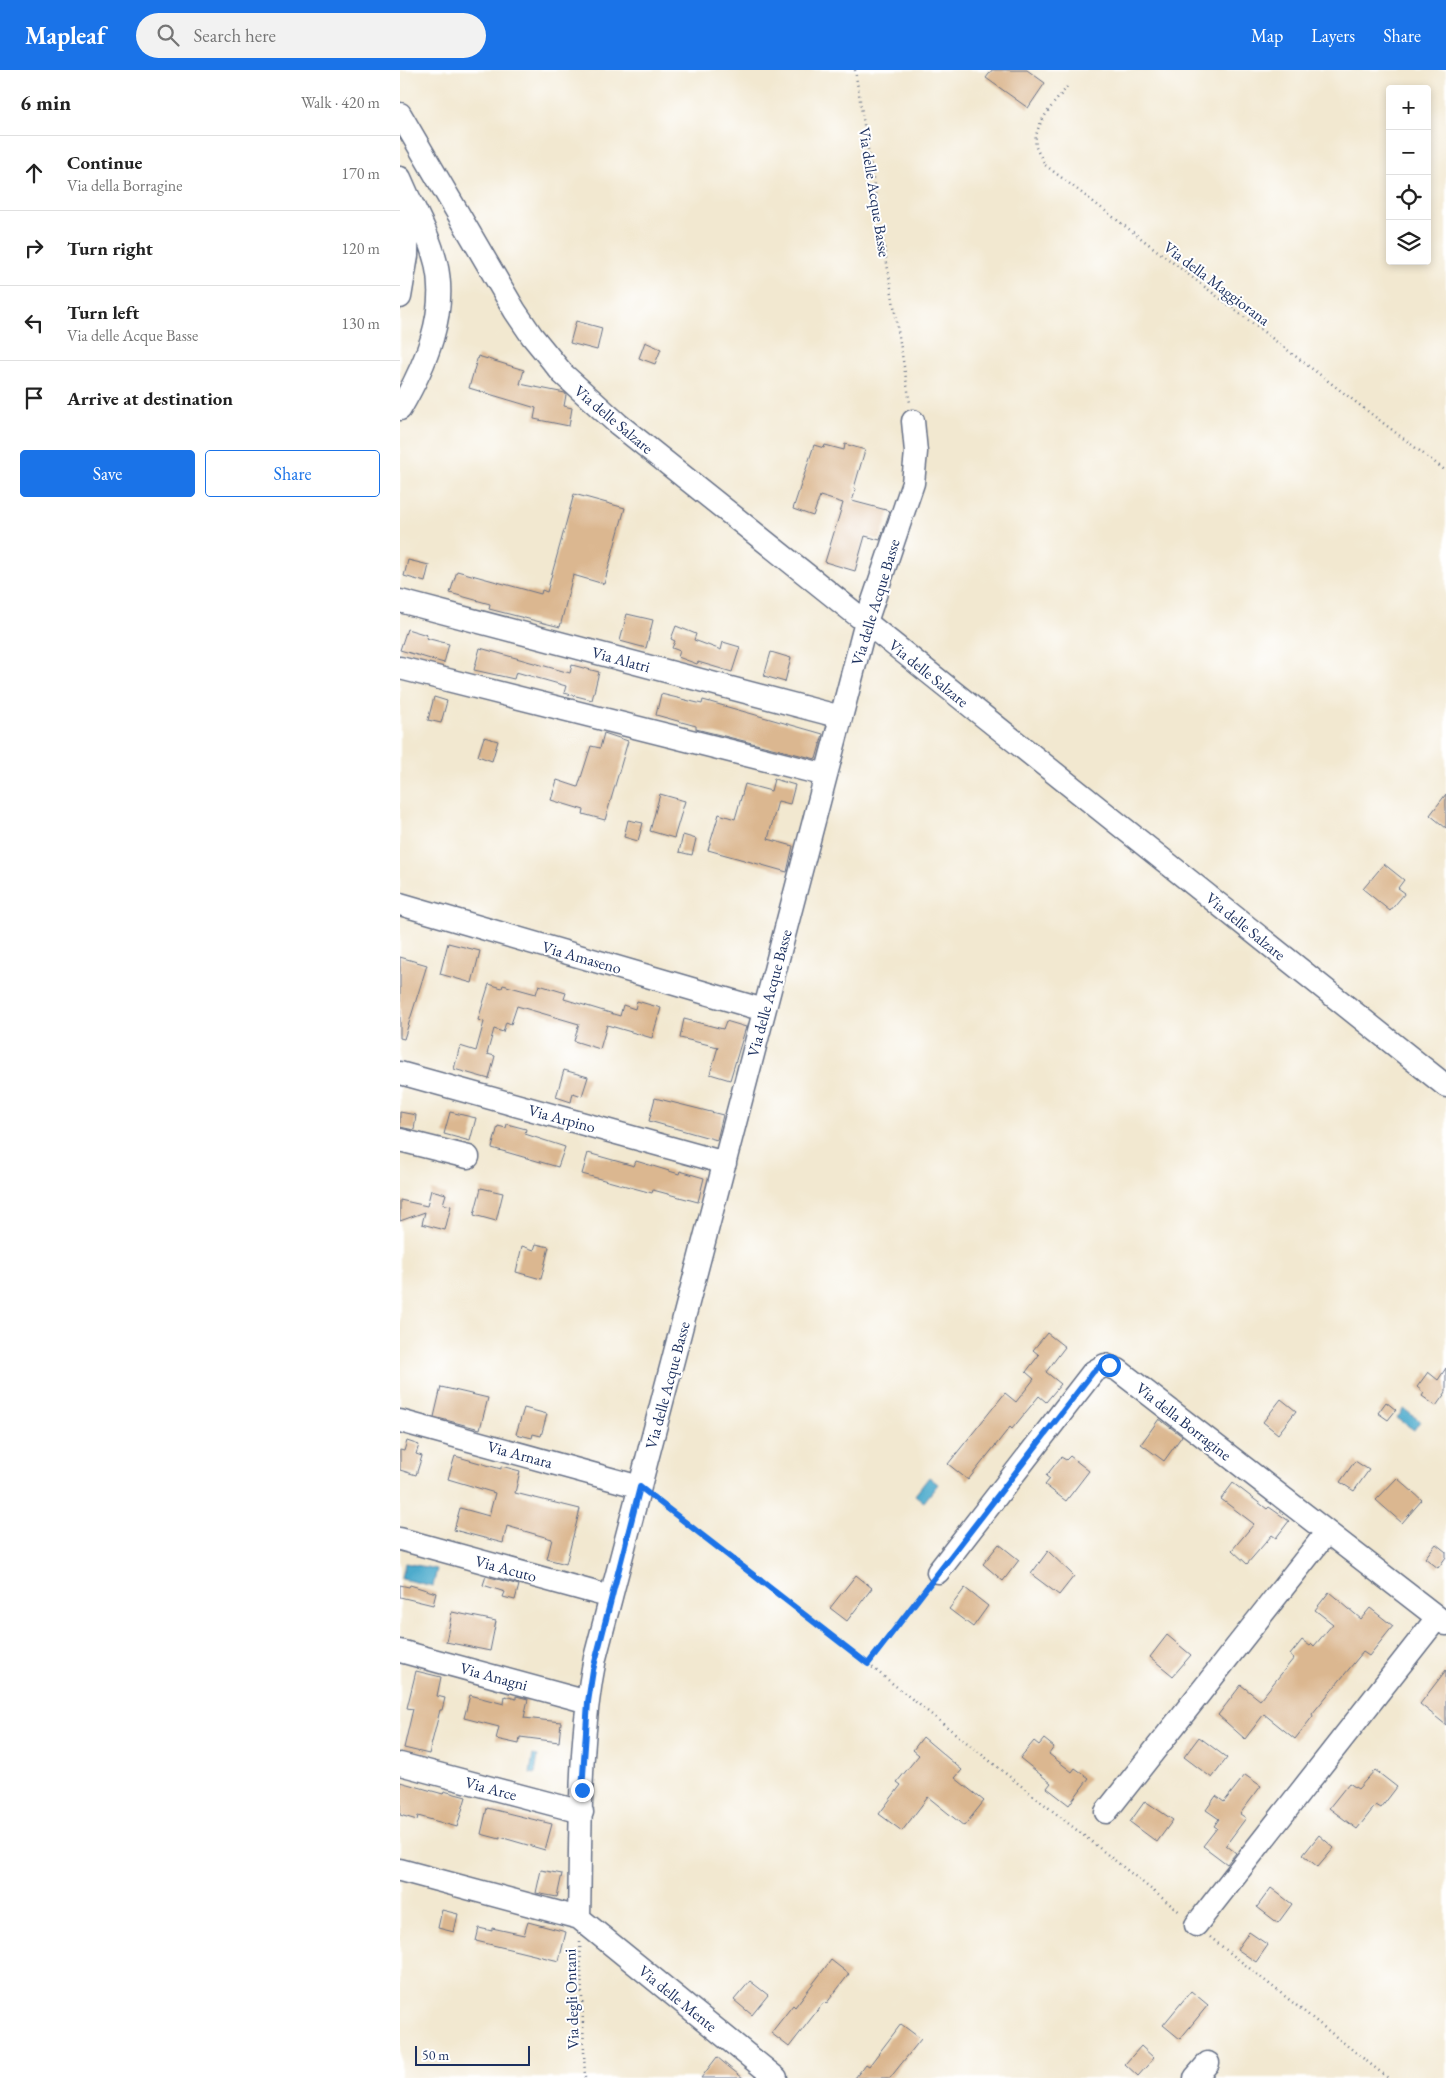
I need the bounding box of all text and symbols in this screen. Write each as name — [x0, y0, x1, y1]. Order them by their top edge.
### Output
search box — [136, 13, 486, 58]
text: Mapleaf — [25, 20, 106, 51]
icon: search — [154, 21, 182, 49]
text: Search here — [194, 23, 276, 48]
text: Map — [1251, 24, 1283, 47]
text: Layers — [1311, 24, 1355, 47]
text: Share — [1383, 24, 1421, 47]
map controls — [1386, 85, 1431, 265]
button: + — [1386, 85, 1431, 130]
text: 6 min — [20, 89, 71, 116]
text: Walk · 420 m — [301, 92, 380, 113]
street label: Via delle Acque Basse — [854, 126, 895, 259]
button: − — [1386, 130, 1431, 175]
text: Continue — [67, 150, 142, 175]
icon: ahead — [20, 159, 48, 187]
text: 170 m — [341, 163, 380, 184]
text: Via della Borragine — [67, 175, 183, 196]
button: locate — [1386, 175, 1431, 220]
button: layers — [1386, 220, 1431, 265]
icon: right — [20, 234, 48, 262]
text: Turn right — [67, 236, 153, 261]
street label: Via della Maggiorana — [1159, 236, 1275, 331]
text: 120 m — [341, 238, 380, 259]
text: Turn left — [67, 300, 139, 325]
icon: left — [20, 309, 48, 337]
text: 130 m — [341, 313, 380, 334]
text: Via delle Acque Basse — [67, 325, 198, 346]
street label: Via delle Salzare — [570, 380, 658, 459]
icon: arrive — [20, 384, 48, 412]
text: Arrive at destination — [67, 386, 233, 411]
button: Save — [20, 450, 195, 497]
button: Share — [205, 450, 380, 497]
street label: Via delle Acque Basse — [846, 536, 905, 668]
street label: Via delle Salzare — [884, 635, 973, 712]
street label: Via Alatri — [589, 642, 652, 677]
street label: Via delle Salzare — [1201, 888, 1290, 965]
street label: Via delle Acque Basse — [742, 927, 797, 1059]
street label: Via Amaseno — [540, 936, 624, 979]
street label: Via Arpino — [526, 1099, 598, 1138]
street label: Via delle Acque Basse — [640, 1319, 695, 1451]
route start — [1098, 1354, 1121, 1377]
street label: Via della Borragine — [1132, 1378, 1236, 1465]
street label: Via Arnara — [485, 1436, 555, 1473]
street label: Via Acuto — [473, 1550, 539, 1587]
street label: Via Anagni — [458, 1657, 530, 1696]
street label: Via Arce — [463, 1772, 519, 1805]
route end — [571, 1779, 594, 1802]
street label: Via degli Ontani — [559, 1948, 584, 2050]
street label: Via delle Mente — [634, 1960, 721, 2037]
scale bar — [415, 2043, 530, 2066]
text: 50 m — [422, 2046, 449, 2064]

